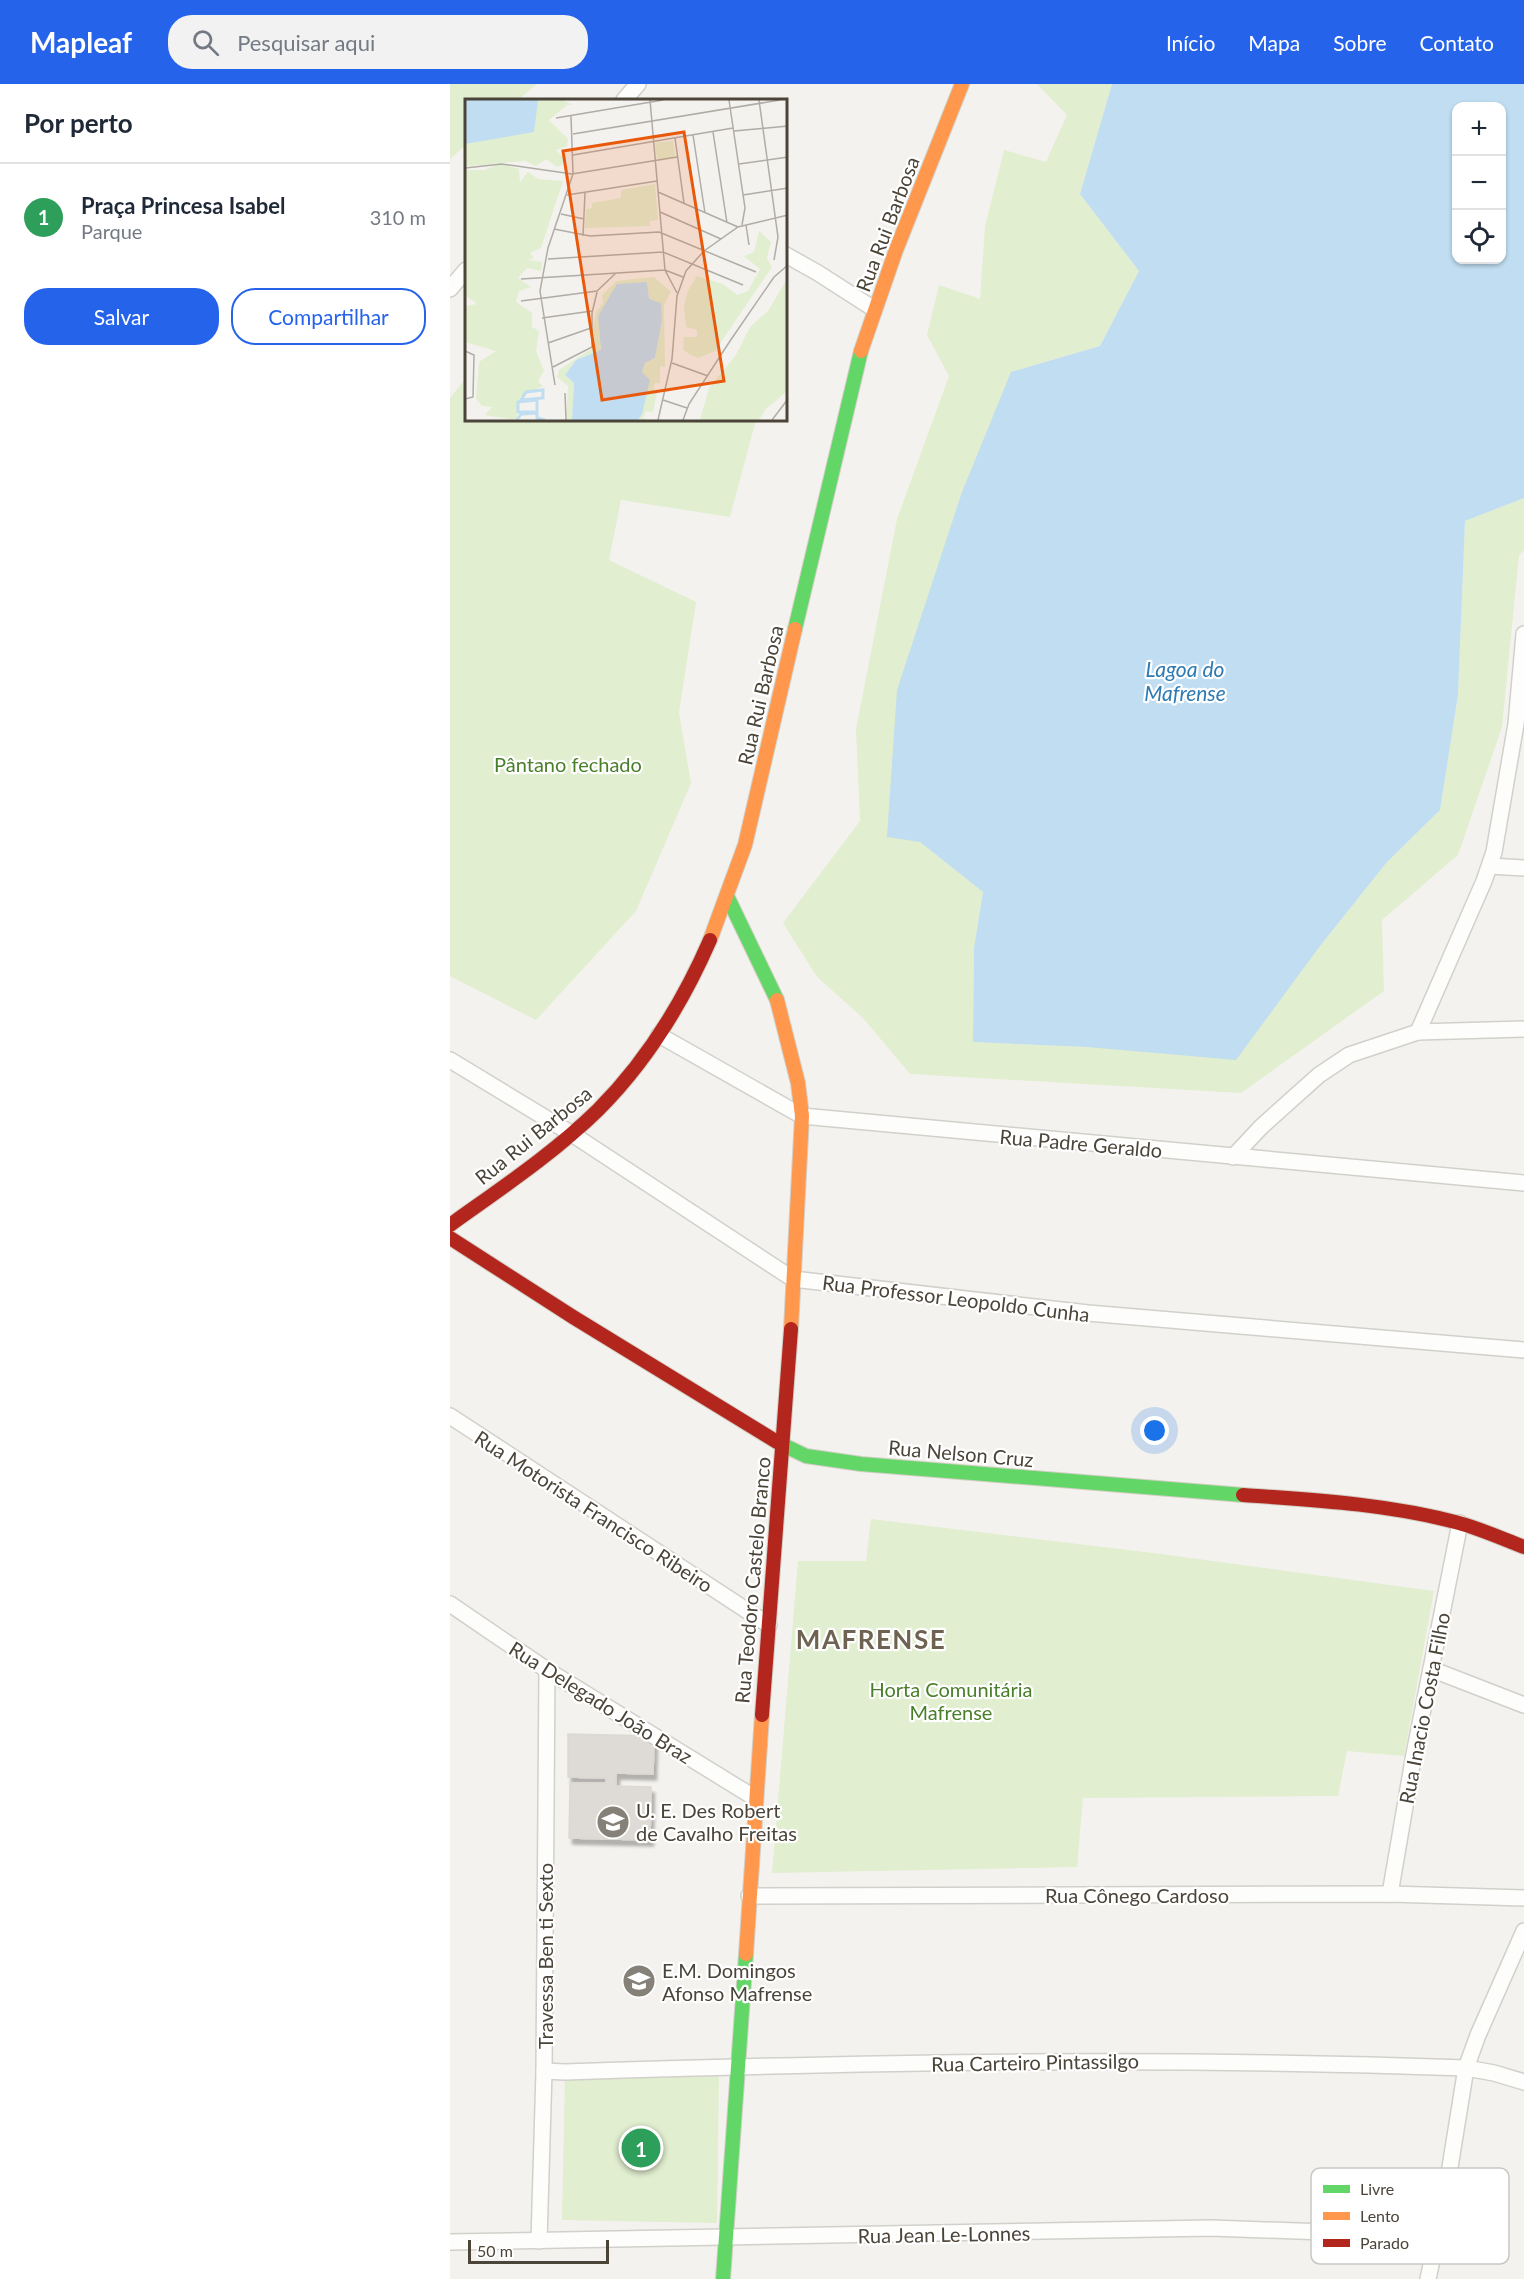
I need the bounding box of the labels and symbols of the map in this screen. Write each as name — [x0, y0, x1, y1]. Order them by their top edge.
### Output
inset map — [465, 99, 788, 422]
street label: Rua Rui Barbosa — [850, 153, 924, 295]
street label: Rua Rui Barbosa — [732, 623, 788, 767]
water label: Lagoa do Mafrense — [1144, 656, 1226, 705]
park label: Pântano fechado — [494, 752, 642, 776]
street label: Rua Rui Barbosa — [470, 1081, 596, 1189]
street label: Rua Padre Geraldo — [999, 1124, 1163, 1162]
street label: Rua Professor Leopoldo Cunha — [821, 1270, 1091, 1326]
your location — [1140, 1416, 1169, 1445]
street label: Rua Motorista Francisco Ribeiro — [471, 1425, 717, 1597]
street label: Rua Nelson Cruz — [887, 1435, 1035, 1471]
street label: Rua Teodoro Castelo Branco — [729, 1456, 775, 1704]
street label: Rua Inacio Costa Filho — [1394, 1610, 1454, 1806]
district label: MAFRENSE — [796, 1623, 946, 1655]
street label: Rua Delegado João Braz — [505, 1636, 697, 1768]
park label: Horta Comunitária Mafrense — [870, 1677, 1033, 1724]
place label: U. E. Des Robert de Cavalho Freitas — [636, 1798, 797, 1845]
school or university icon: U. E. Des Robert de Cavalho Freitas — [595, 1804, 631, 1840]
street label: Travessa Ben ti Sexto — [533, 1863, 557, 2049]
street label: Rua Cônego Cardoso — [1045, 1883, 1229, 1907]
place label: E.M. Domingos Afonso Mafrense — [662, 1958, 812, 2005]
school or university icon: E.M. Domingos Afonso Mafrense — [621, 1963, 657, 1999]
street label: Rua Carteiro Pintassilgo — [931, 2048, 1139, 2076]
pin: 1 — [622, 2126, 660, 2170]
legend — [1311, 2168, 1509, 2264]
text: Livre — [1360, 2179, 1394, 2198]
text: Lento — [1360, 2206, 1400, 2225]
street label: Rua Jean Le-Lonnes — [858, 2220, 1030, 2248]
text: Parado — [1360, 2233, 1409, 2252]
scale bar — [468, 2237, 609, 2264]

